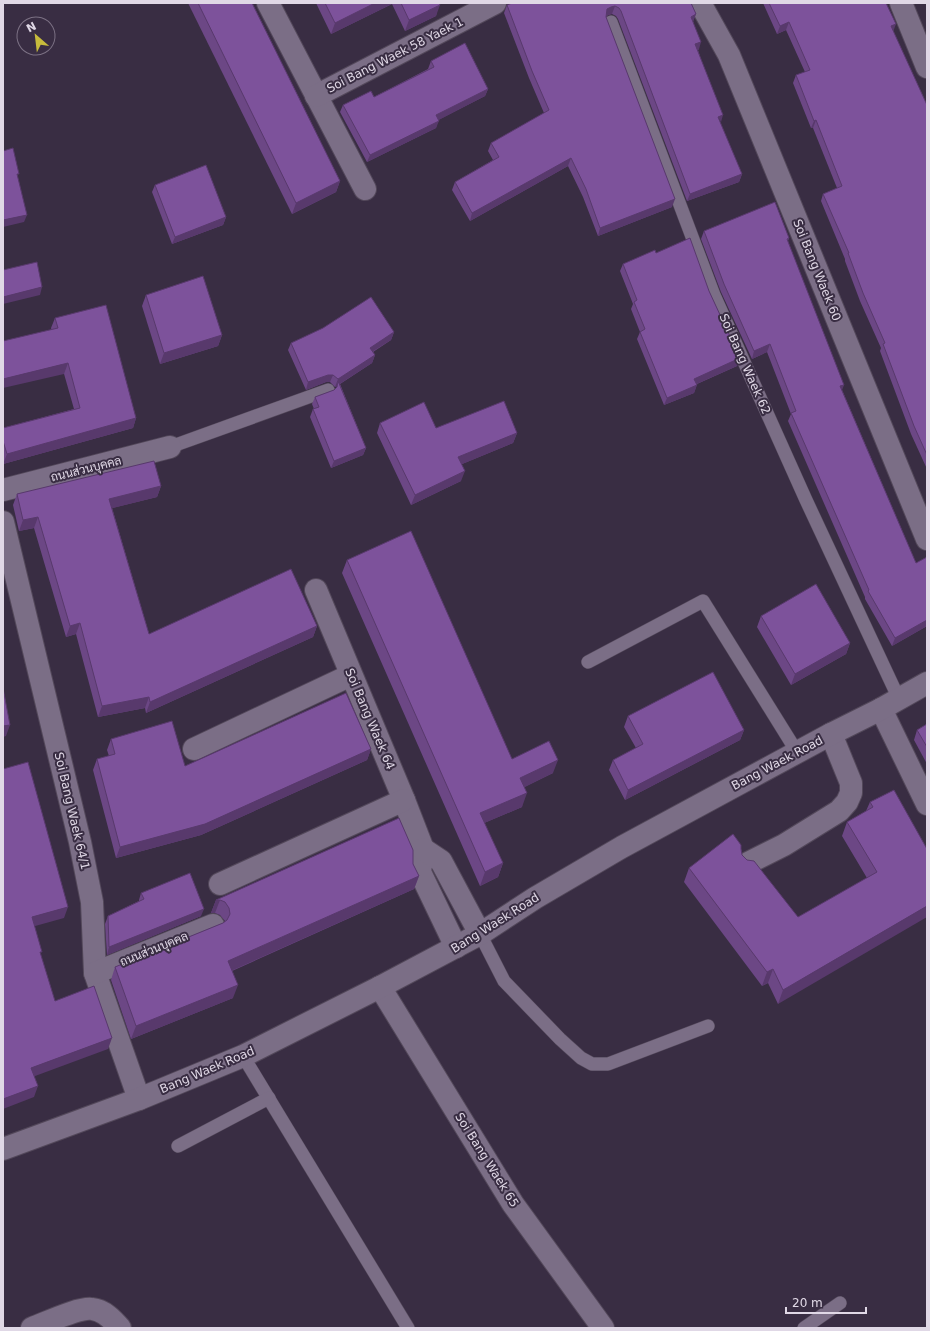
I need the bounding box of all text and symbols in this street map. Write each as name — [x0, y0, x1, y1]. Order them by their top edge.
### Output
street label: Soi Bang Waek 58 Yaek 1 — [324, 14, 466, 96]
north arrow — [16, 16, 56, 56]
text: N — [24, 20, 39, 36]
street label: Soi Bang Waek 60 — [790, 217, 844, 323]
street label: Soi Bang Waek 62 — [717, 312, 773, 416]
street label: ถนนส่วนบุคคล — [49, 453, 123, 486]
street label: Soi Bang Waek 64 — [342, 666, 398, 772]
street label: Bang Waek Road — [729, 733, 825, 793]
street label: Soi Bang Waek 64/1 — [52, 751, 92, 871]
street label: Bang Waek Road — [448, 890, 542, 956]
street label: ถนนส่วนบุคคล — [118, 929, 191, 971]
street label: Bang Waek Road — [158, 1044, 256, 1096]
street label: Soi Bang Waek 65 — [452, 1110, 522, 1210]
scale bar — [786, 1289, 866, 1315]
text: 20 m — [792, 1296, 823, 1310]

